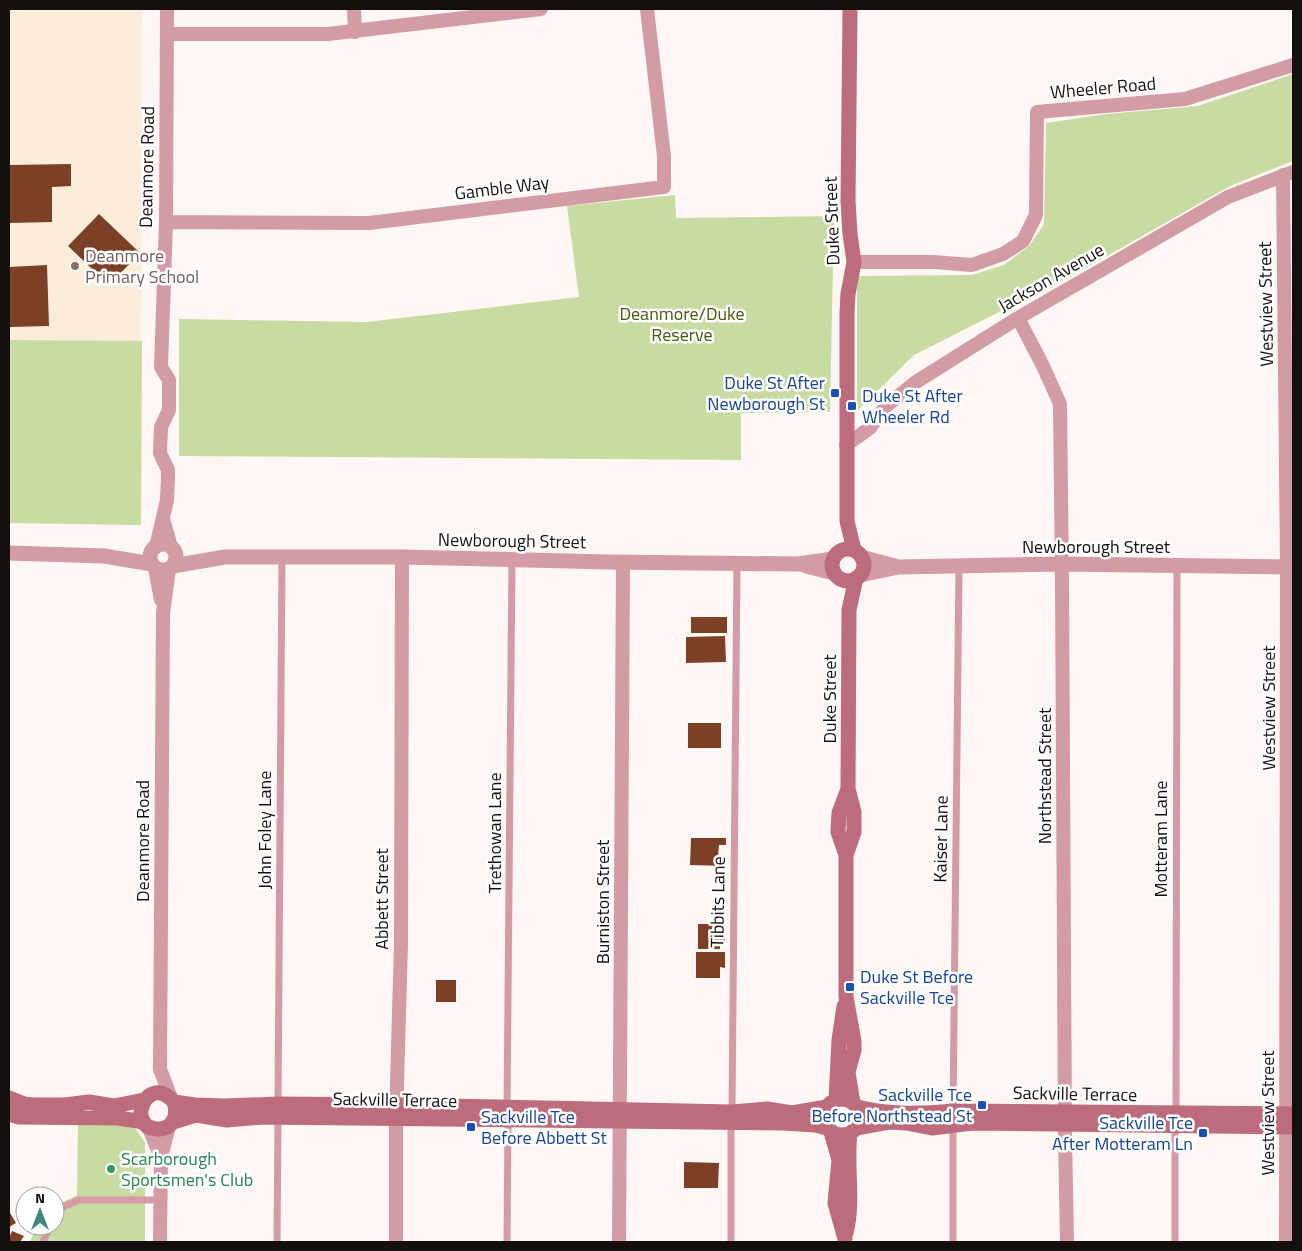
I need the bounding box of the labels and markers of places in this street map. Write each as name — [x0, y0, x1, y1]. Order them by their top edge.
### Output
place label: Deanmore Primary School — [85, 242, 199, 290]
marker: Deanmore Primary School — [69, 260, 81, 272]
place label: Duke St After Newborough St — [707, 369, 826, 417]
place label: Duke St After Wheeler Rd — [862, 382, 963, 430]
marker: Duke St After Newborough St — [829, 387, 841, 399]
marker: Duke St After Wheeler Rd — [846, 400, 858, 412]
place label: Duke St Before Sackville Tce — [860, 963, 973, 1011]
marker: Duke St Before Sackville Tce — [844, 981, 856, 993]
place label: Sackville Tce Before Northstead St — [811, 1081, 973, 1129]
marker: Sackville Tce Before Northstead St — [976, 1099, 988, 1111]
place label: Sackville Tce Before Abbett St — [481, 1103, 607, 1151]
place label: Sackville Tce After Motteram Ln — [1052, 1109, 1193, 1157]
marker: Sackville Tce Before Abbett St — [465, 1121, 477, 1133]
marker: Sackville Tce After Motteram Ln — [1197, 1127, 1209, 1139]
place label: Scarborough Sportsmen's Club — [121, 1145, 253, 1193]
marker: Scarborough Sportsmen's Club — [105, 1163, 117, 1175]

